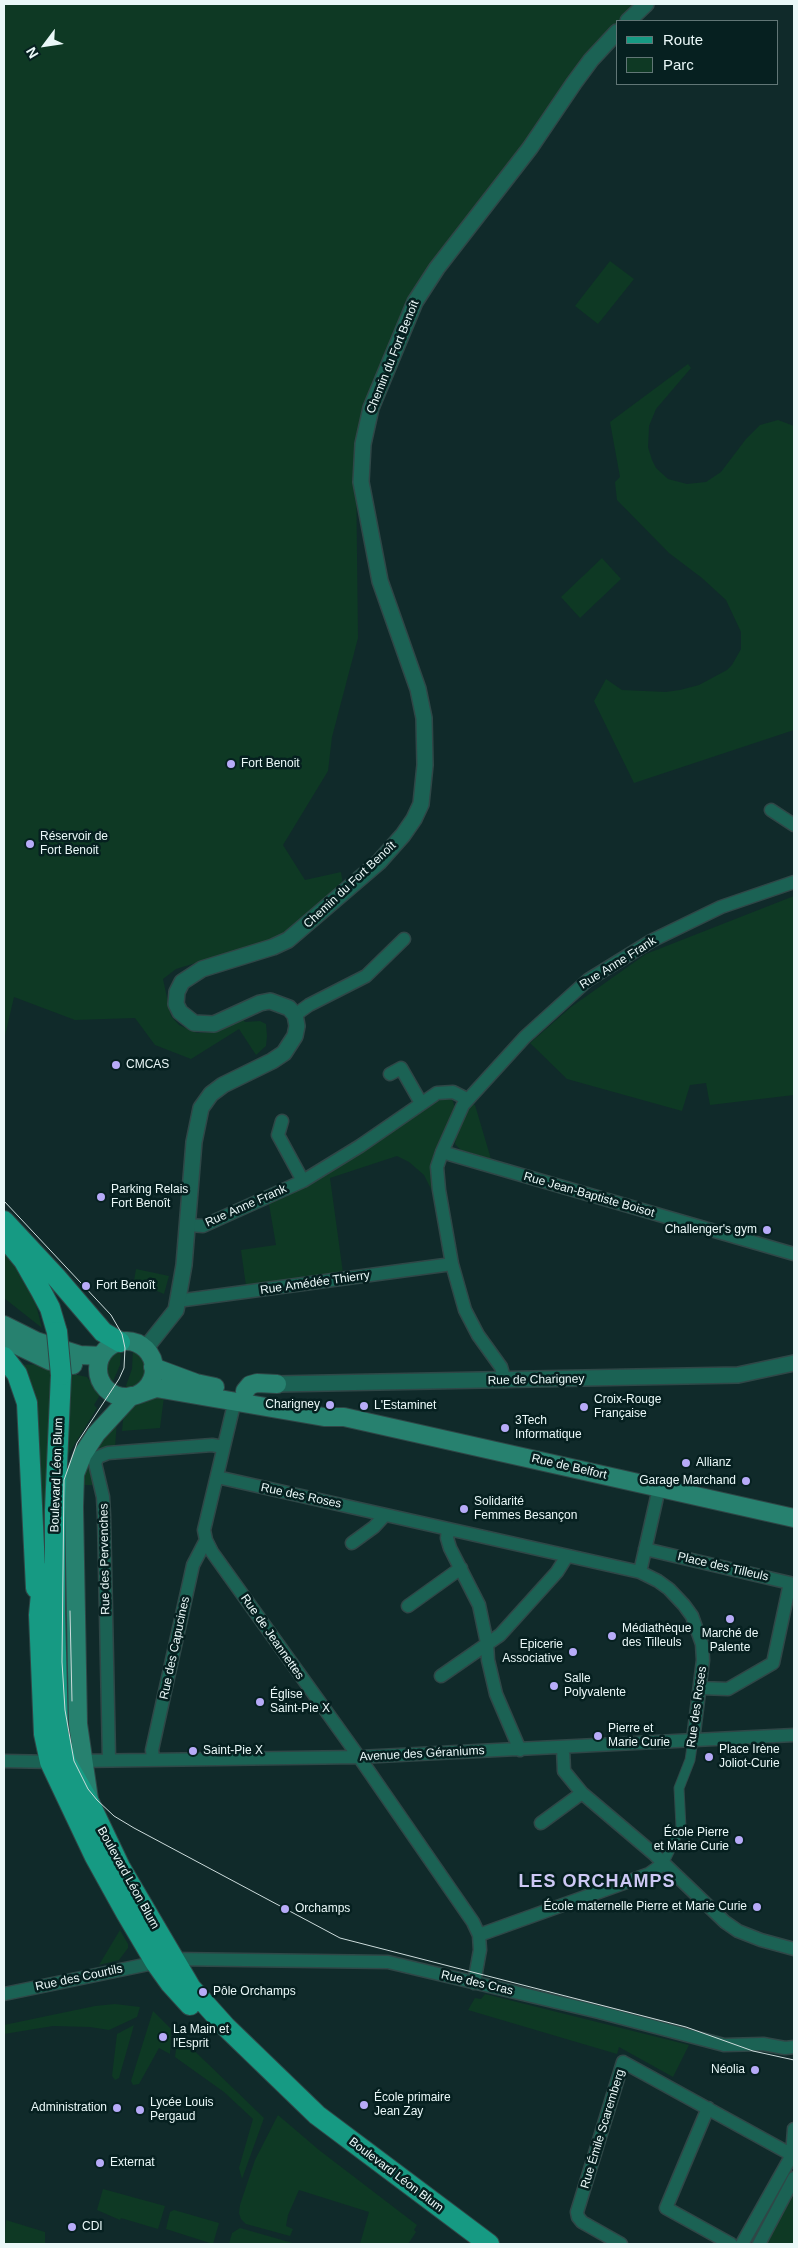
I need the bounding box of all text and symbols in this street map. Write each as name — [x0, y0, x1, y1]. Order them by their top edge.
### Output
north arrow — [20, 20, 70, 70]
legend — [616, 20, 778, 85]
text: Route — [663, 31, 703, 48]
text: N — [23, 44, 42, 61]
text: Parc — [663, 56, 694, 73]
street label: Chemin du Fort Benoît — [364, 298, 422, 416]
place label: Fort Benoit — [241, 757, 300, 771]
marker: Fort Benoit — [225, 758, 237, 770]
place label: Réservoir de Fort Benoit — [40, 830, 108, 858]
marker: Réservoir de Fort Benoit — [24, 838, 36, 850]
street label: Chemin du Fort Benoît — [301, 839, 399, 931]
street label: Rue Anne Frank — [577, 934, 659, 992]
place label: CMCAS — [126, 1058, 169, 1072]
marker: CMCAS — [110, 1059, 122, 1071]
street label: Rue Jean-Baptiste Boisot — [522, 1169, 656, 1221]
street label: Rue Anne Frank — [203, 1182, 289, 1230]
place label: Parking Relais Fort Benoît — [111, 1183, 188, 1211]
marker: Parking Relais Fort Benoît — [95, 1191, 107, 1203]
place label: Challenger's gym — [665, 1223, 757, 1237]
marker: Challenger's gym — [761, 1224, 773, 1236]
street label: Rue Amédée Thierry — [259, 1268, 371, 1298]
place label: Fort Benoît — [96, 1279, 155, 1293]
marker: Fort Benoît — [80, 1280, 92, 1292]
street label: Rue de Charigney — [488, 1372, 584, 1388]
place label: Croix-Rouge Française — [594, 1393, 661, 1421]
place label: Charigney — [265, 1398, 320, 1412]
marker: Charigney — [324, 1399, 336, 1411]
place label: L'Estaminet — [374, 1399, 436, 1413]
marker: L'Estaminet — [358, 1400, 370, 1412]
marker: Croix-Rouge Française — [578, 1401, 590, 1413]
place label: 3Tech Informatique — [515, 1414, 582, 1442]
street label: Boulevard Léon Blum — [48, 1417, 66, 1533]
marker: 3Tech Informatique — [499, 1422, 511, 1434]
street label: Rue de Belfort — [530, 1451, 608, 1483]
place label: Allianz — [696, 1456, 731, 1470]
marker: Allianz — [680, 1457, 692, 1469]
place label: Garage Marchand — [639, 1474, 736, 1488]
marker: Garage Marchand — [740, 1475, 752, 1487]
street label: Rue des Roses — [259, 1480, 343, 1512]
place label: Solidarité Femmes Besançon — [474, 1495, 577, 1523]
street label: Rue des Pervenches — [97, 1503, 113, 1615]
marker: Solidarité Femmes Besançon — [458, 1503, 470, 1515]
street label: Place des Tilleuls — [676, 1550, 770, 1584]
street label: Rue de Jeannettes — [237, 1592, 307, 1682]
street label: Rue des Capucines — [157, 1595, 193, 1701]
marker: Marché de Palente — [724, 1613, 736, 1625]
place label: Médiathèque des Tilleuls — [622, 1622, 691, 1650]
place label: Marché de Palente — [702, 1627, 758, 1655]
marker: Médiathèque des Tilleuls — [606, 1630, 618, 1642]
place label: Epicerie Associative — [502, 1638, 563, 1666]
marker: Epicerie Associative — [567, 1646, 579, 1658]
street label: Rue des Roses — [684, 1665, 710, 1749]
place label: Salle Polyvalente — [564, 1672, 626, 1700]
marker: Salle Polyvalente — [548, 1680, 560, 1692]
place label: Église Saint-Pie X — [270, 1688, 330, 1716]
marker: Église Saint-Pie X — [254, 1696, 266, 1708]
place label: Pierre et Marie Curie — [608, 1722, 670, 1750]
marker: Pierre et Marie Curie — [592, 1730, 604, 1742]
place label: Place Irène Joliot-Curie — [719, 1743, 780, 1771]
place label: Saint-Pie X — [203, 1744, 263, 1758]
street label: Avenue des Géraniums — [359, 1744, 485, 1764]
marker: Saint-Pie X — [187, 1745, 199, 1757]
marker: Place Irène Joliot-Curie — [703, 1751, 715, 1763]
street label: Boulevard Léon Blum — [94, 1824, 162, 1932]
place label: École Pierre et Marie Curie — [654, 1826, 729, 1854]
marker: École Pierre et Marie Curie — [733, 1834, 745, 1846]
district label: LES ORCHAMPS — [517, 1871, 677, 1893]
place label: École maternelle Pierre et Marie Curie — [544, 1900, 747, 1914]
marker: École maternelle Pierre et Marie Curie — [751, 1901, 763, 1913]
place label: Orchamps — [295, 1902, 350, 1916]
marker: Orchamps — [279, 1903, 291, 1915]
street label: Rue des Courtils — [34, 1962, 124, 1994]
street label: Rue des Cras — [440, 1968, 514, 1998]
place label: Pôle Orchamps — [213, 1985, 296, 1999]
marker: Pôle Orchamps — [197, 1986, 209, 1998]
place label: La Main et l'Esprit — [173, 2023, 229, 2051]
marker: La Main et l'Esprit — [157, 2031, 169, 2043]
place label: Néolia — [711, 2063, 745, 2077]
marker: Néolia — [749, 2064, 761, 2076]
street label: Rue Émile Scaremberg — [578, 2068, 628, 2190]
place label: École primaire Jean Zay — [374, 2091, 451, 2119]
place label: Lycée Louis Pergaud — [150, 2096, 214, 2124]
marker: École primaire Jean Zay — [358, 2099, 370, 2111]
place label: Administration — [31, 2101, 107, 2115]
marker: Administration — [111, 2102, 123, 2114]
marker: Lycée Louis Pergaud — [134, 2104, 146, 2116]
street label: Boulevard Léon Blum — [346, 2135, 446, 2215]
place label: Externat — [110, 2156, 155, 2170]
marker: Externat — [94, 2157, 106, 2169]
place label: CDI — [82, 2220, 103, 2234]
marker: CDI — [66, 2221, 78, 2233]

